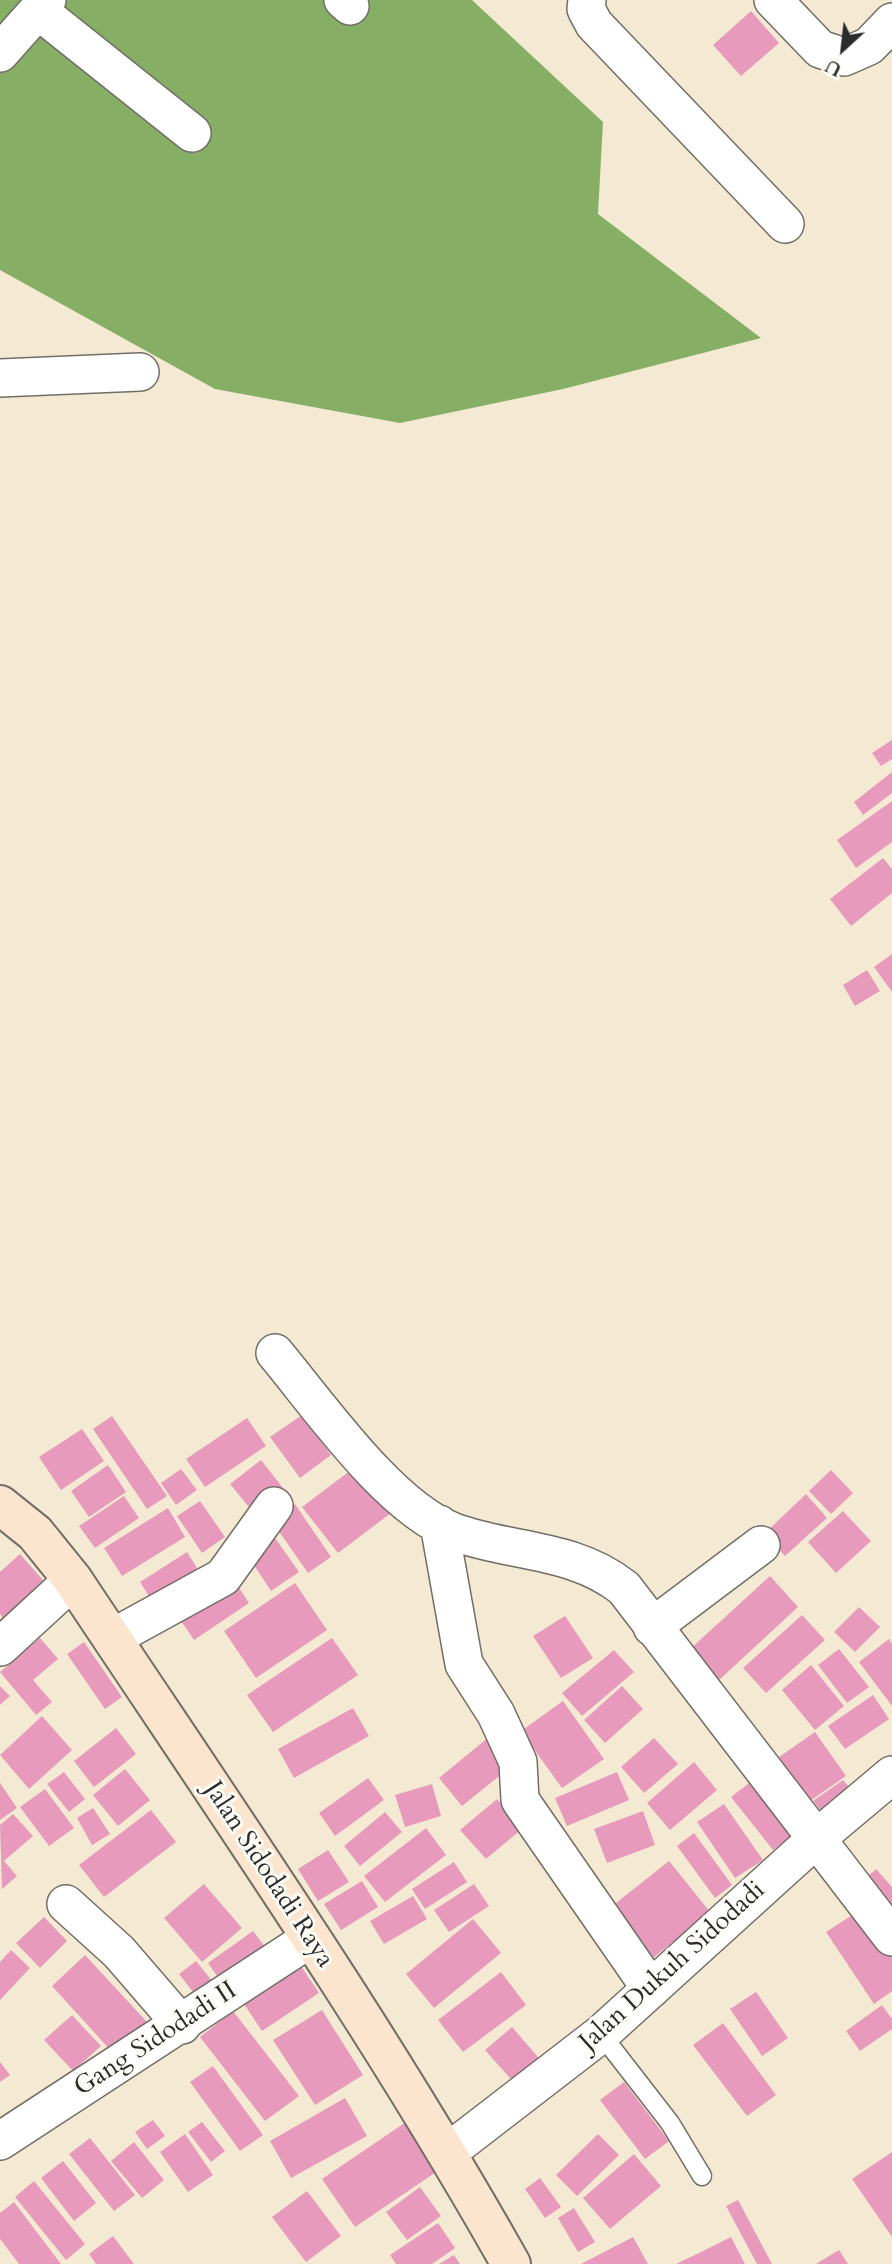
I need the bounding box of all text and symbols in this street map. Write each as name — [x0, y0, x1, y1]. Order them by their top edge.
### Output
north arrow — [808, 14, 878, 84]
text: U — [821, 53, 846, 83]
street label: Jalan Sidodadi Raya — [196, 1776, 340, 1974]
street label: Jalan Dukuh Sidodadi — [574, 1875, 772, 2059]
street label: Gang Sidodadi II — [69, 1976, 243, 2104]

